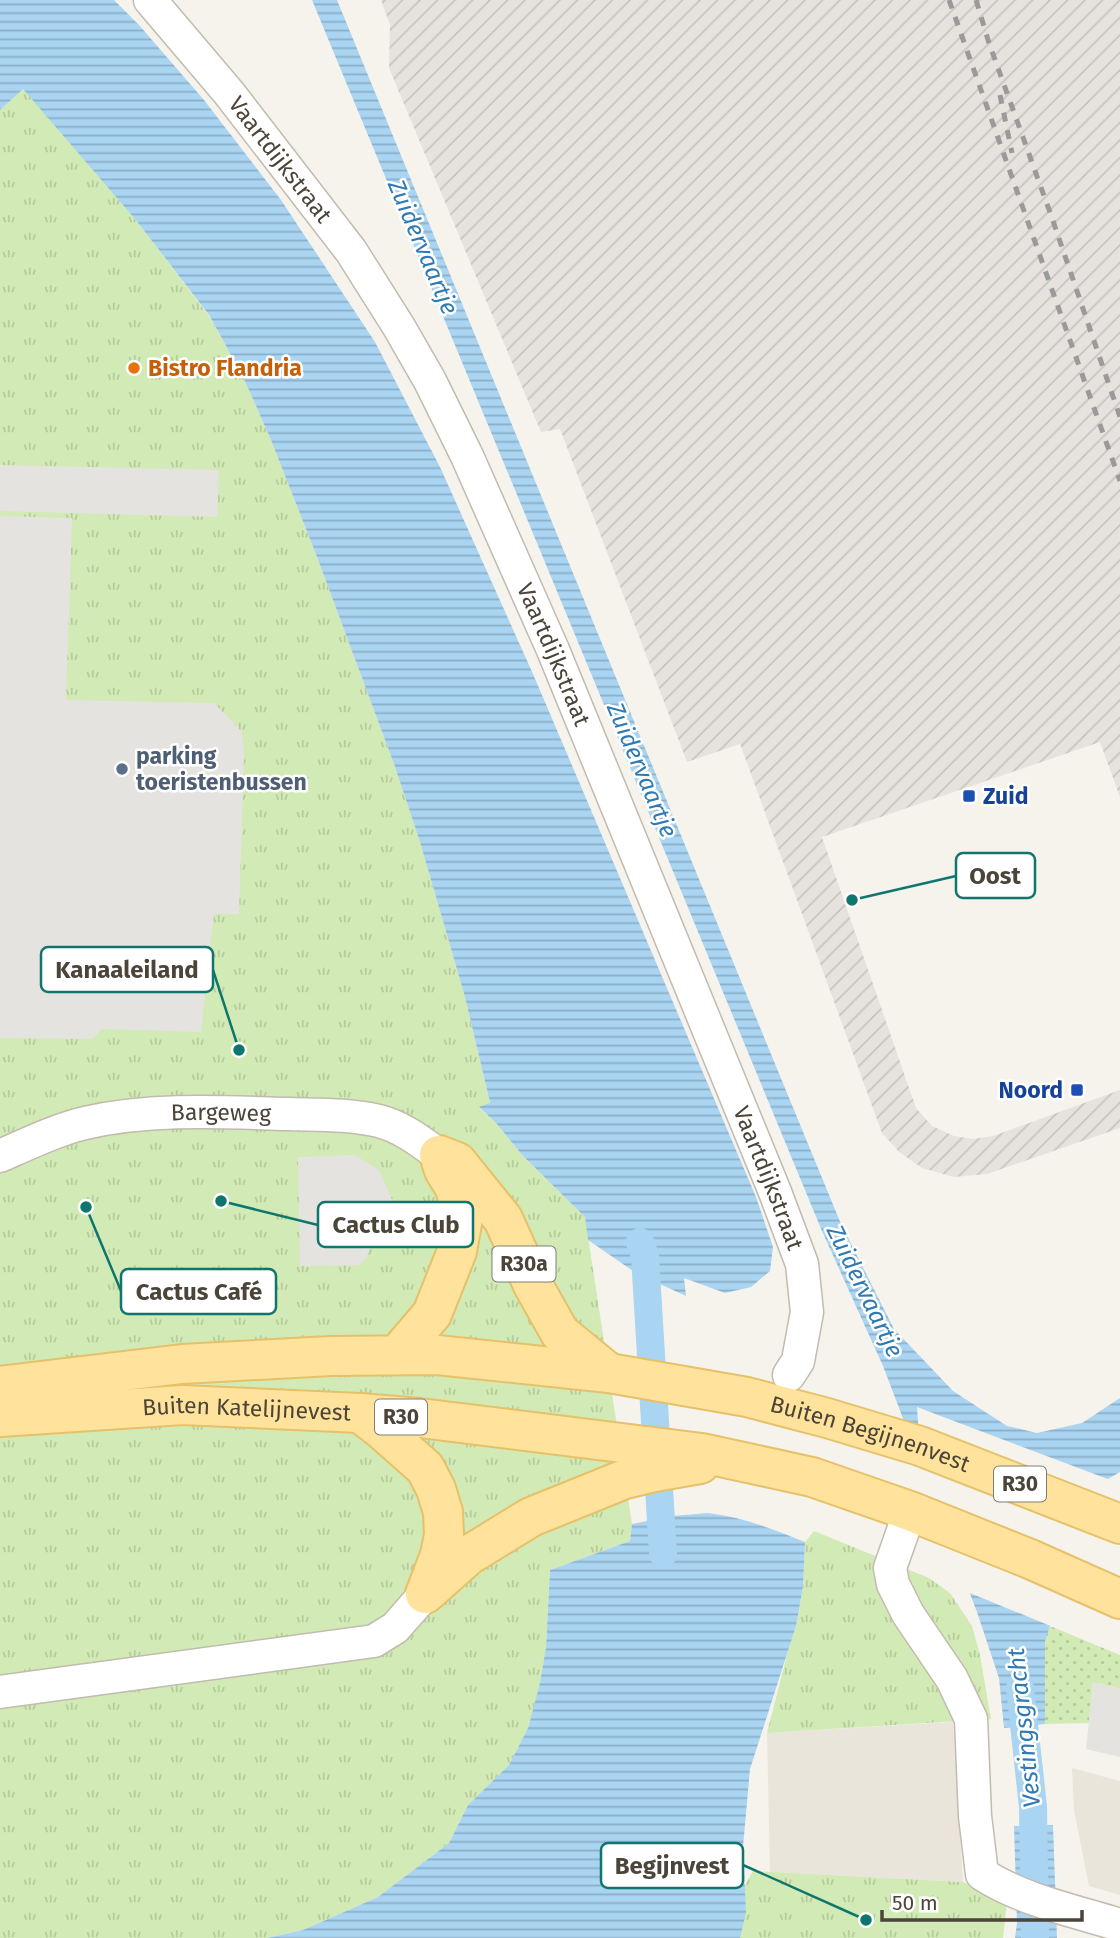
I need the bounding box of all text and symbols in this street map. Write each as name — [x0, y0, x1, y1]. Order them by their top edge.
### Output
street label: Vaartdijkstraat — [223, 91, 338, 229]
water label: Zuidervaartje — [382, 174, 464, 319]
place label: Bistro Flandria — [148, 354, 302, 382]
marker: Bistro Flandria — [126, 360, 142, 376]
street label: Vaartdijkstraat — [511, 579, 597, 731]
water label: Zuidervaartje — [601, 697, 683, 842]
place label: parking toeristenbussen — [136, 742, 307, 796]
marker: parking toeristenbussen — [114, 761, 130, 777]
place label: Zuid — [983, 782, 1029, 810]
marker: Zuid — [961, 788, 977, 804]
callout: Oost — [956, 853, 1035, 898]
text: Oost — [969, 862, 1021, 890]
callout: Kanaaleiland — [41, 947, 213, 992]
text: Kanaaleiland — [55, 956, 199, 984]
place label: Noord — [999, 1076, 1063, 1104]
marker: Noord — [1069, 1082, 1085, 1098]
street label: Bargeweg — [170, 1098, 272, 1127]
street label: Vaartdijkstraat — [727, 1102, 810, 1255]
callout: Cactus Club — [318, 1202, 473, 1247]
text: Cactus Club — [332, 1211, 460, 1239]
water label: Zuidervaartje — [820, 1219, 909, 1362]
road number: R30a — [492, 1246, 556, 1282]
callout: Cactus Café — [121, 1269, 276, 1314]
text: Cactus Café — [136, 1278, 262, 1306]
street label: Buiten Begijnenvest — [767, 1390, 975, 1478]
street label: Buiten Katelijnevest — [141, 1391, 352, 1427]
road number: R30 — [375, 1400, 427, 1434]
road number: R30 — [994, 1466, 1046, 1502]
water label: Vestingsgracht — [1002, 1647, 1046, 1809]
callout: Begijnvest — [601, 1843, 743, 1888]
text: Begijnvest — [615, 1852, 730, 1880]
scale bar — [882, 1878, 1082, 1922]
text: 50 m — [892, 1890, 938, 1916]

